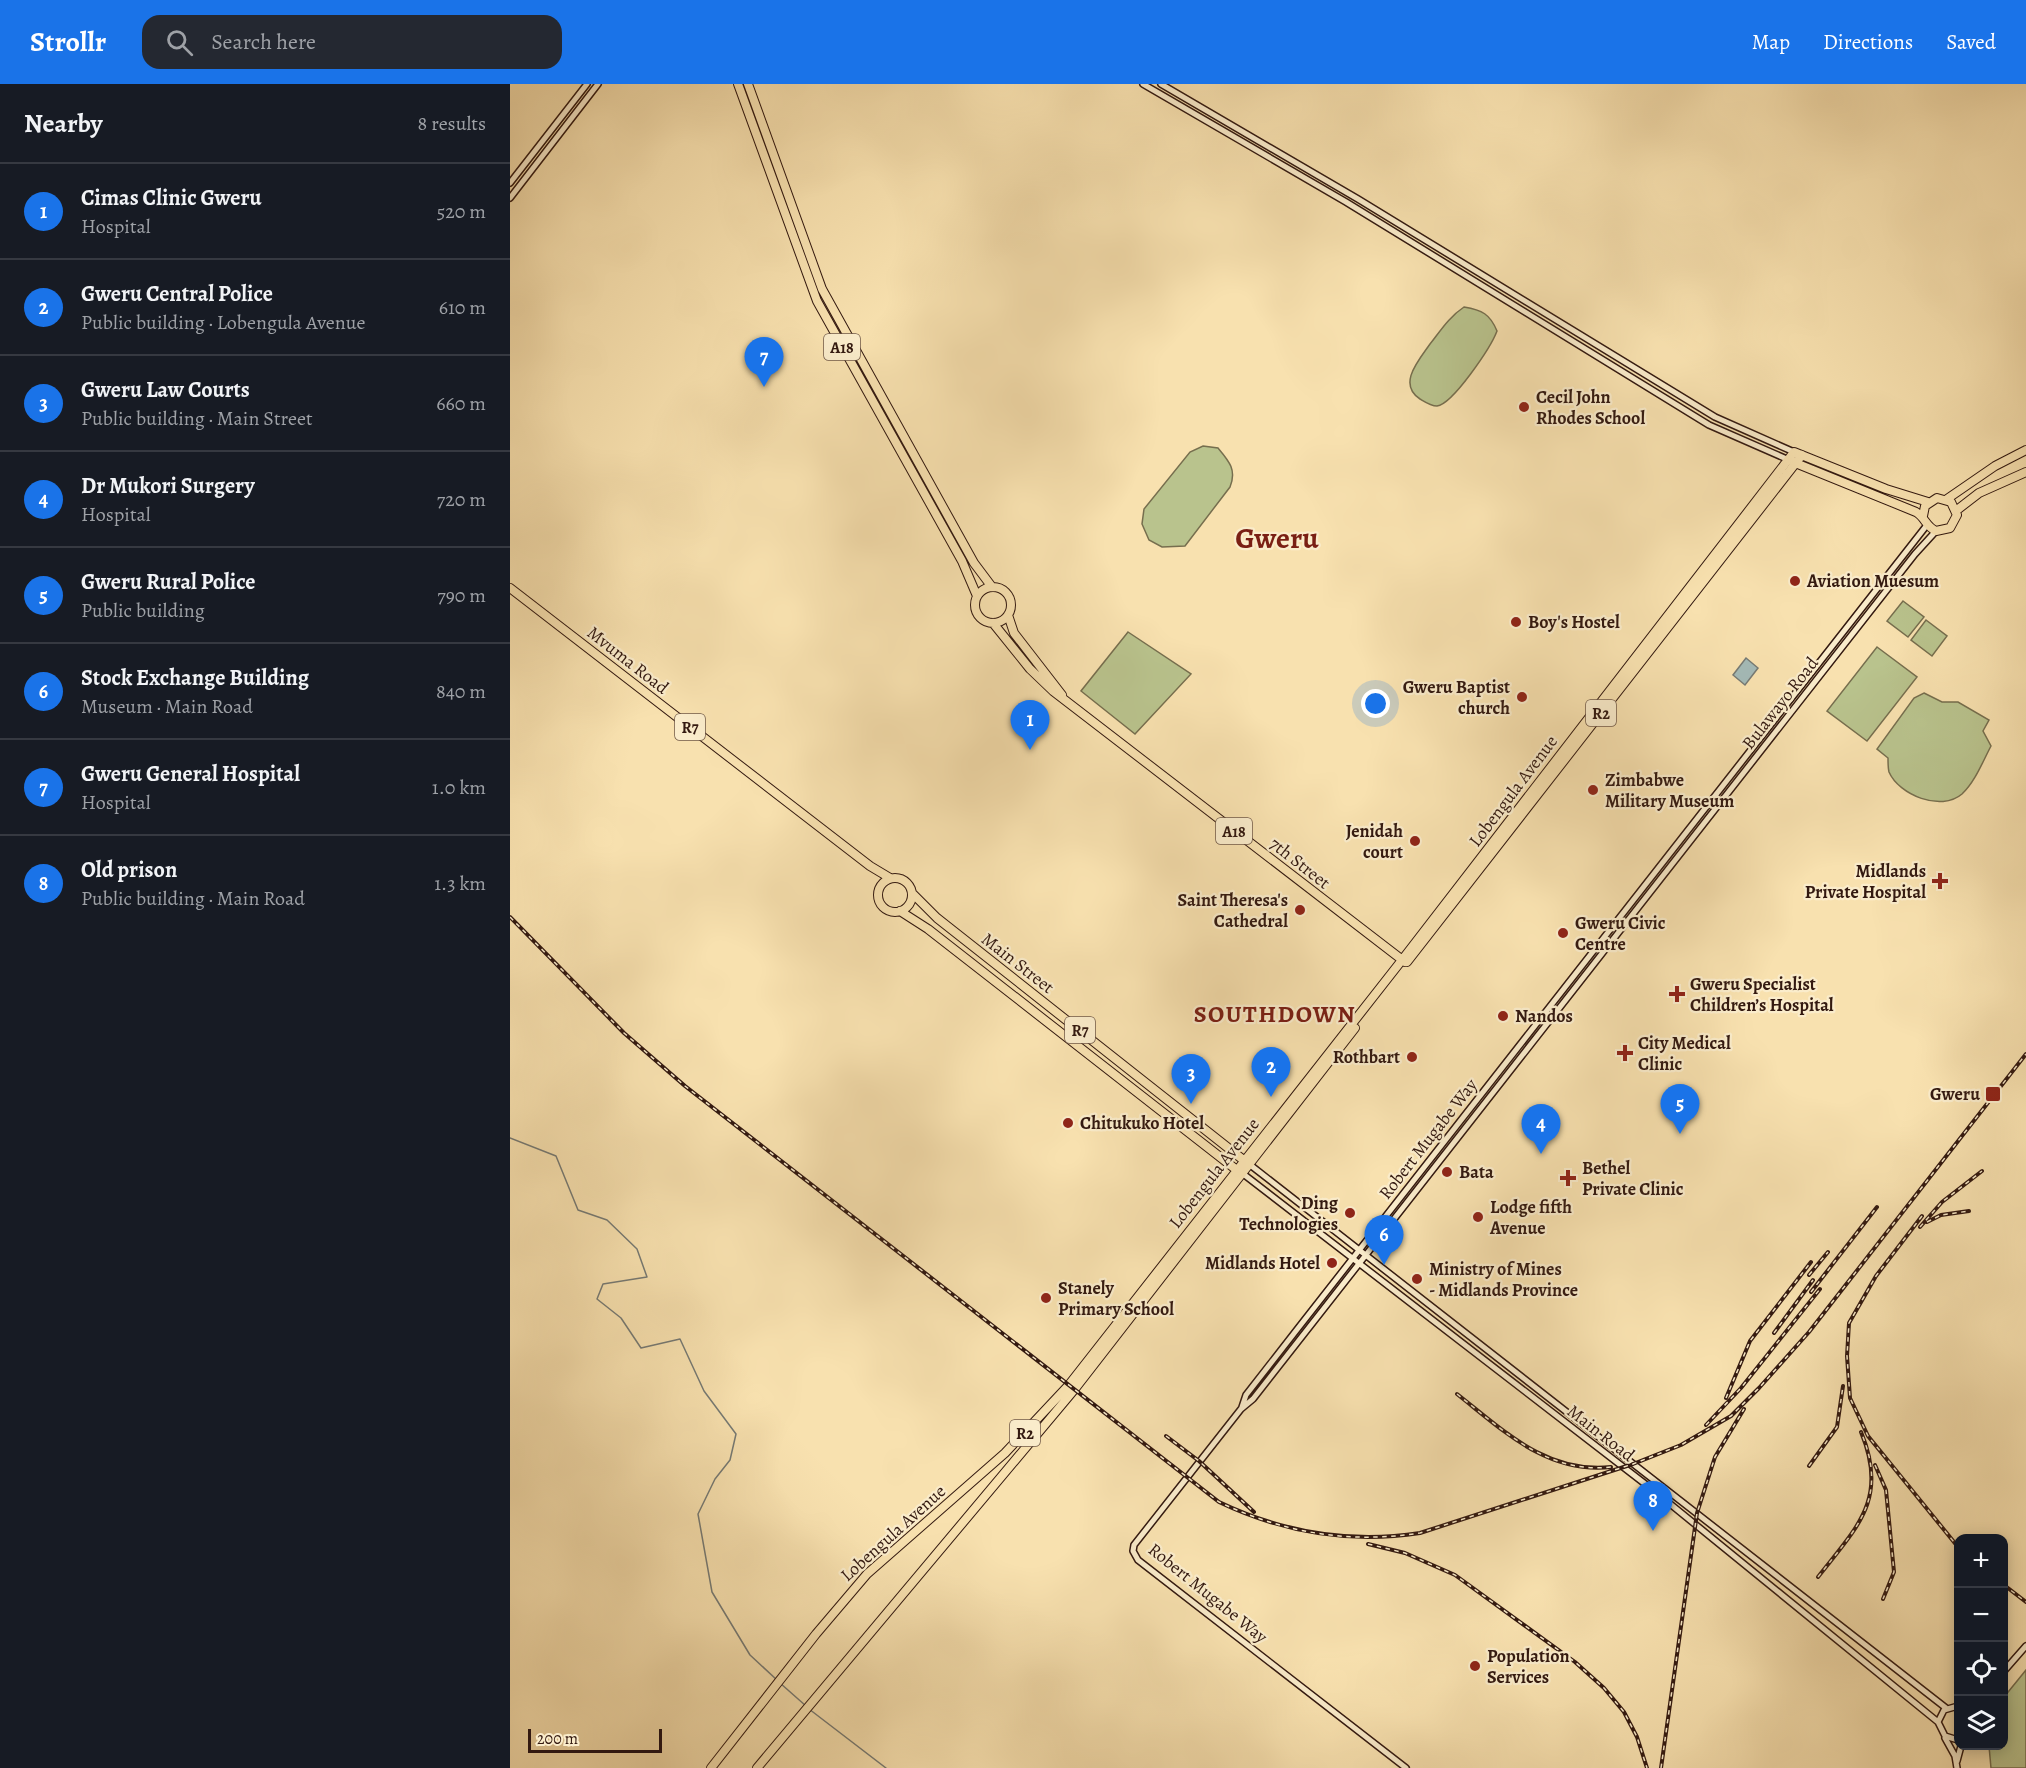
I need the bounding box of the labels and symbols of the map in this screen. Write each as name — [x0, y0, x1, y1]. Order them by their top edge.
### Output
road number: A18 — [824, 334, 860, 360]
pin: 7 — [744, 338, 784, 387]
place label: Cecil John Rhodes School — [1536, 385, 1645, 430]
marker: Cecil John Rhodes School — [1517, 400, 1531, 414]
district label: Gweru — [1235, 518, 1319, 558]
place label: Aviation Muesum — [1806, 569, 1939, 593]
marker: Aviation Muesum — [1788, 574, 1802, 588]
place label: Boy's Hostel — [1528, 610, 1620, 634]
marker: Boy's Hostel — [1509, 615, 1523, 629]
street label: Mvuma Road — [582, 621, 674, 700]
street label: Bulawayo Road — [1736, 652, 1824, 754]
place label: Gweru Baptist church — [1403, 675, 1510, 720]
your location — [1361, 689, 1390, 718]
marker: Gweru Baptist church — [1515, 690, 1529, 704]
pin: 1 — [1010, 700, 1050, 750]
road number: R2 — [1586, 700, 1616, 726]
road number: R7 — [675, 714, 705, 740]
street label: Lobengula Avenue — [1463, 730, 1563, 852]
place label: Zimbabwe Military Museum — [1605, 768, 1734, 813]
marker: Zimbabwe Military Museum — [1586, 783, 1600, 797]
road number: A18 — [1216, 818, 1252, 844]
place label: Jenidah court — [1346, 819, 1403, 864]
street label: 7th Street — [1265, 832, 1335, 894]
marker: Jenidah court — [1408, 834, 1422, 848]
place label: Midlands Private Hospital — [1805, 859, 1926, 904]
marker: Midlands Private Hospital — [1931, 872, 1949, 890]
place label: Saint Theresa's Cathedral — [1178, 888, 1288, 933]
marker: Saint Theresa's Cathedral — [1293, 903, 1307, 917]
place label: Gweru Civic Centre — [1575, 911, 1666, 956]
marker: Gweru Civic Centre — [1556, 926, 1570, 940]
street label: Main Street — [977, 927, 1059, 999]
place label: Gweru Specialist Children’s Hospital — [1690, 972, 1834, 1017]
marker: Gweru Specialist Children’s Hospital — [1668, 985, 1686, 1003]
district label: SOUTHDOWN — [1194, 998, 1356, 1030]
place label: Nandos — [1515, 1004, 1573, 1028]
marker: Nandos — [1496, 1009, 1510, 1023]
road number: R7 — [1065, 1017, 1095, 1043]
place label: City Medical Clinic — [1638, 1031, 1731, 1076]
marker: City Medical Clinic — [1616, 1044, 1634, 1062]
place label: Rothbart — [1333, 1045, 1400, 1069]
pin: 2 — [1252, 1048, 1290, 1097]
marker: Rothbart — [1405, 1050, 1419, 1064]
pin: 3 — [1172, 1054, 1210, 1104]
street label: Robert Mugabe Way — [1373, 1073, 1483, 1204]
place label: Gweru — [1930, 1082, 1980, 1106]
pin: 5 — [1660, 1084, 1700, 1134]
marker: Gweru — [1984, 1085, 2002, 1103]
pin: 4 — [1522, 1104, 1560, 1154]
place label: Chitukuko Hotel — [1080, 1111, 1204, 1135]
street label: Lobengula Avenue — [1163, 1113, 1265, 1233]
marker: Chitukuko Hotel — [1061, 1116, 1075, 1130]
place label: Bethel Private Clinic — [1582, 1156, 1684, 1201]
place label: Bata — [1459, 1160, 1494, 1184]
marker: Bata — [1440, 1165, 1454, 1179]
marker: Bethel Private Clinic — [1559, 1169, 1577, 1187]
place label: Ding Technologies — [1239, 1191, 1339, 1236]
place label: Lodge fifth Avenue — [1489, 1195, 1572, 1240]
marker: Ding Technologies — [1343, 1206, 1357, 1220]
marker: Lodge fifth Avenue — [1471, 1210, 1485, 1224]
pin: 6 — [1364, 1216, 1404, 1265]
place label: Midlands Hotel — [1205, 1251, 1320, 1275]
marker: Midlands Hotel — [1325, 1256, 1339, 1270]
place label: Ministry of Mines - Midlands Province — [1429, 1257, 1578, 1302]
marker: Ministry of Mines - Midlands Province — [1410, 1272, 1424, 1286]
place label: Stanely Primary School — [1058, 1276, 1174, 1321]
marker: Stanely Primary School — [1039, 1291, 1053, 1305]
street label: Main Road — [1562, 1399, 1640, 1467]
road number: R2 — [1010, 1420, 1040, 1446]
street label: Lobengula Avenue — [835, 1479, 951, 1587]
pin: 8 — [1634, 1482, 1672, 1531]
street label: Robert Mugabe Way — [1143, 1537, 1273, 1649]
place label: Population Services — [1487, 1644, 1570, 1689]
marker: Population Services — [1468, 1659, 1482, 1673]
scale bar — [528, 1726, 662, 1754]

